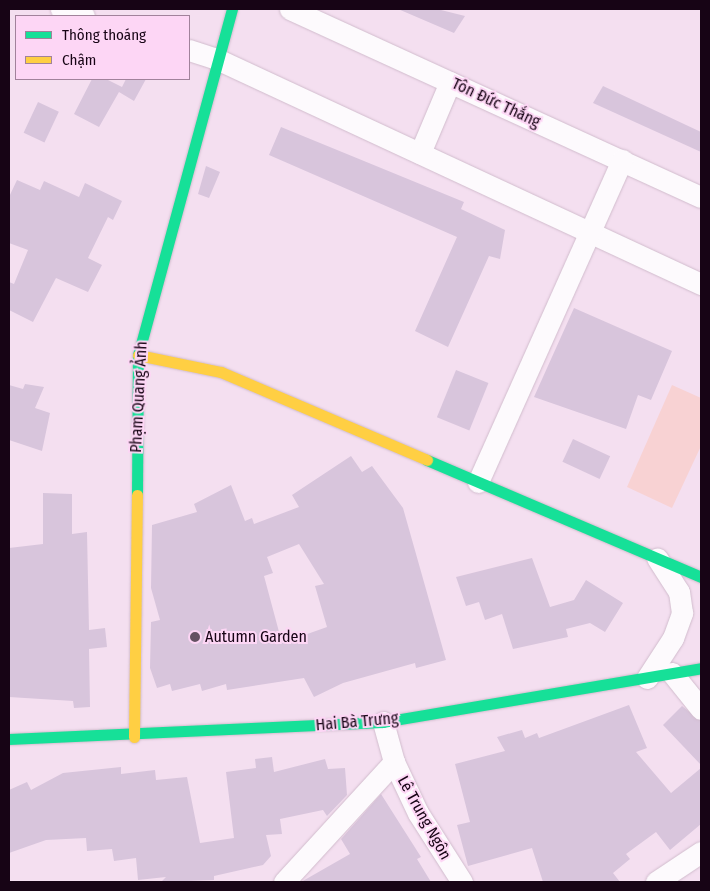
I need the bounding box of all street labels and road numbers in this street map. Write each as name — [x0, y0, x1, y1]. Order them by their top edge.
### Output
street label: Tôn Đức Thắng — [449, 74, 543, 132]
street label: Phạm Quang Ảnh — [126, 341, 152, 453]
street label: Hai Bà Trưng — [315, 709, 399, 735]
street label: Lê Trung Ngôn — [393, 773, 455, 863]

